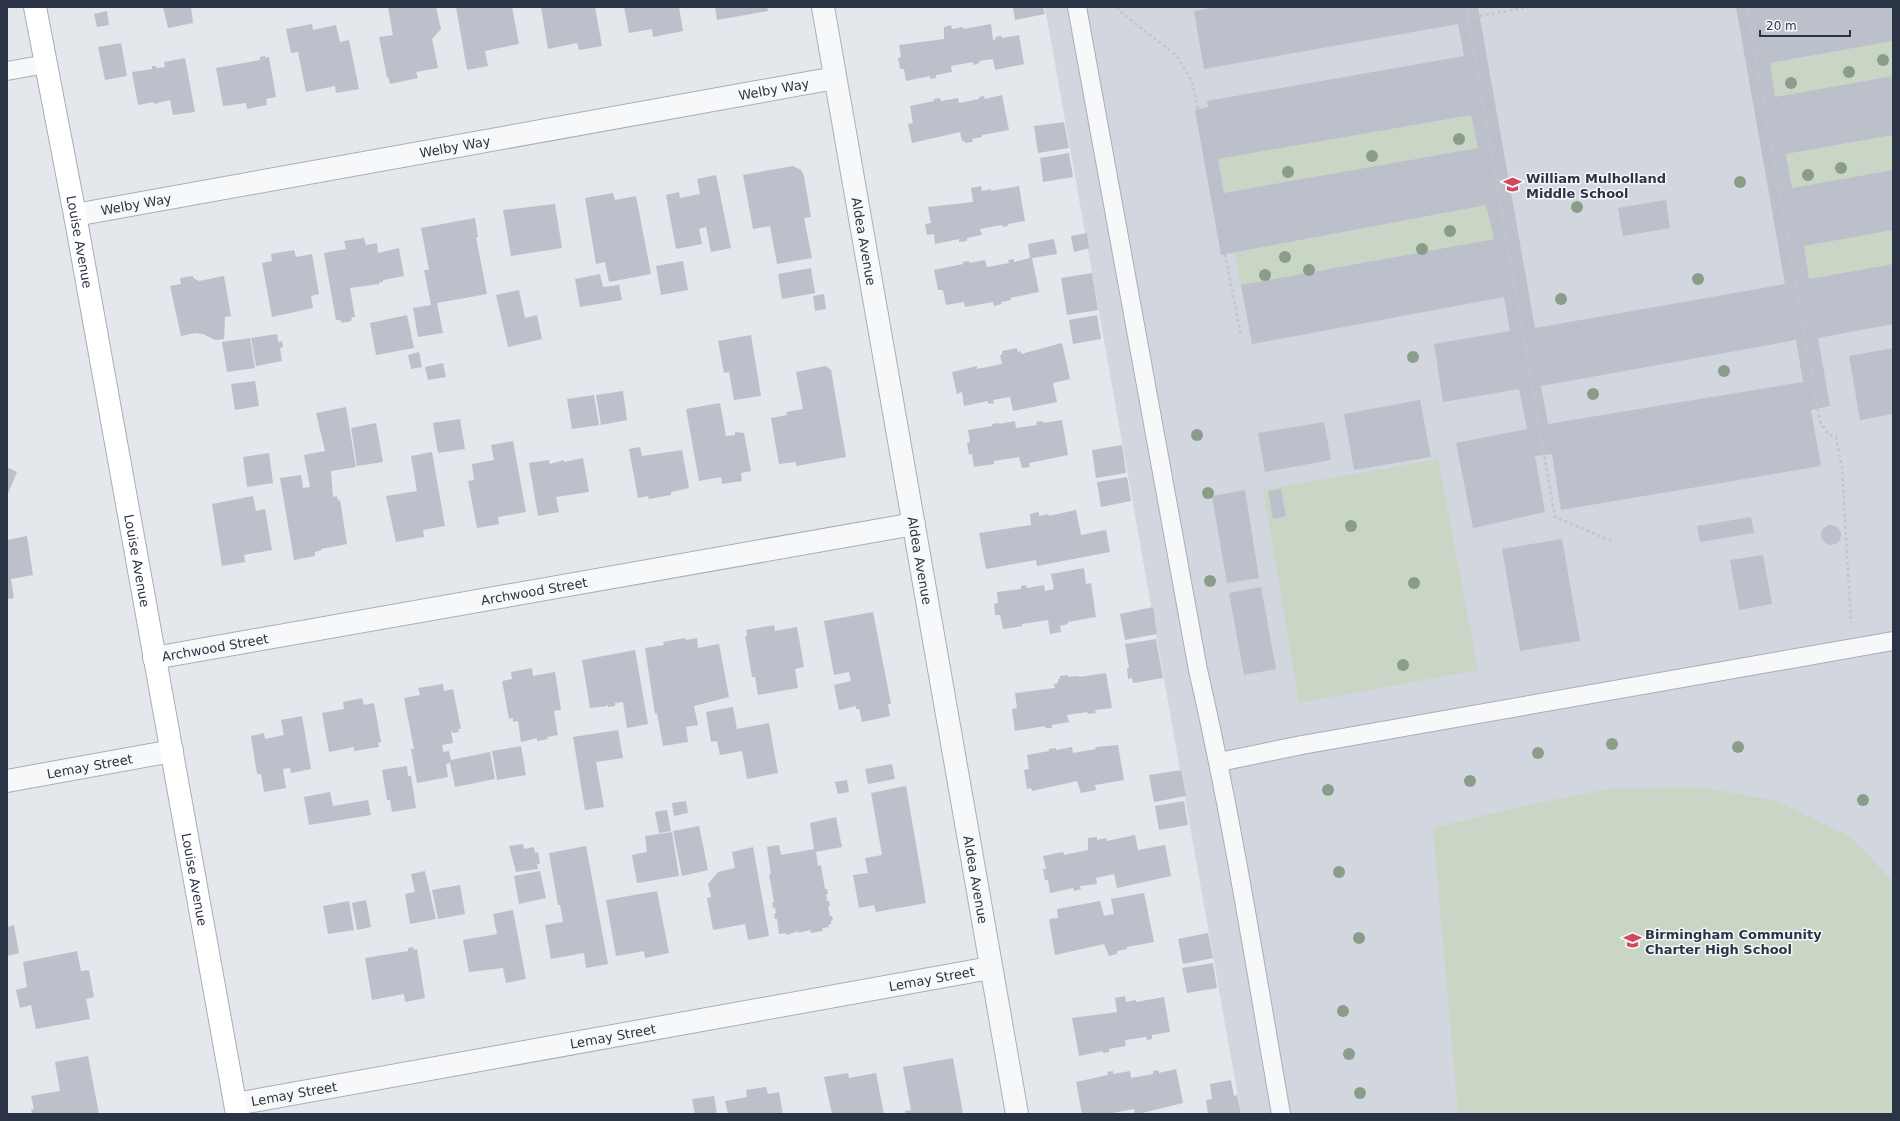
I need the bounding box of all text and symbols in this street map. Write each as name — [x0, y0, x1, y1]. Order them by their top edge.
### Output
scale bar — [1760, 12, 1850, 38]
text: 20 m — [1766, 19, 1797, 33]
street label: Welby Way — [737, 75, 811, 103]
street label: Welby Way — [418, 133, 492, 160]
place label: William Mulholland Middle School — [1526, 171, 1666, 201]
school or university icon: William Mulholland Middle School — [1503, 175, 1523, 195]
street label: Welby Way — [99, 190, 173, 218]
street label: Louise Avenue — [64, 194, 96, 289]
street label: Aldea Avenue — [849, 196, 879, 287]
street label: Louise Avenue — [122, 513, 153, 608]
street label: Aldea Avenue — [905, 515, 935, 606]
street label: Archwood Street — [480, 574, 589, 608]
street label: Archwood Street — [161, 630, 269, 664]
street label: Lemay Street — [45, 751, 134, 781]
street label: Louise Avenue — [179, 832, 210, 927]
street label: Aldea Avenue — [961, 834, 991, 925]
place label: Birmingham Community Charter High School — [1645, 927, 1822, 957]
school or university icon: Birmingham Community Charter High School — [1622, 931, 1642, 951]
street label: Lemay Street — [888, 963, 976, 994]
street label: Lemay Street — [569, 1021, 657, 1051]
street label: Lemay Street — [250, 1078, 338, 1109]

